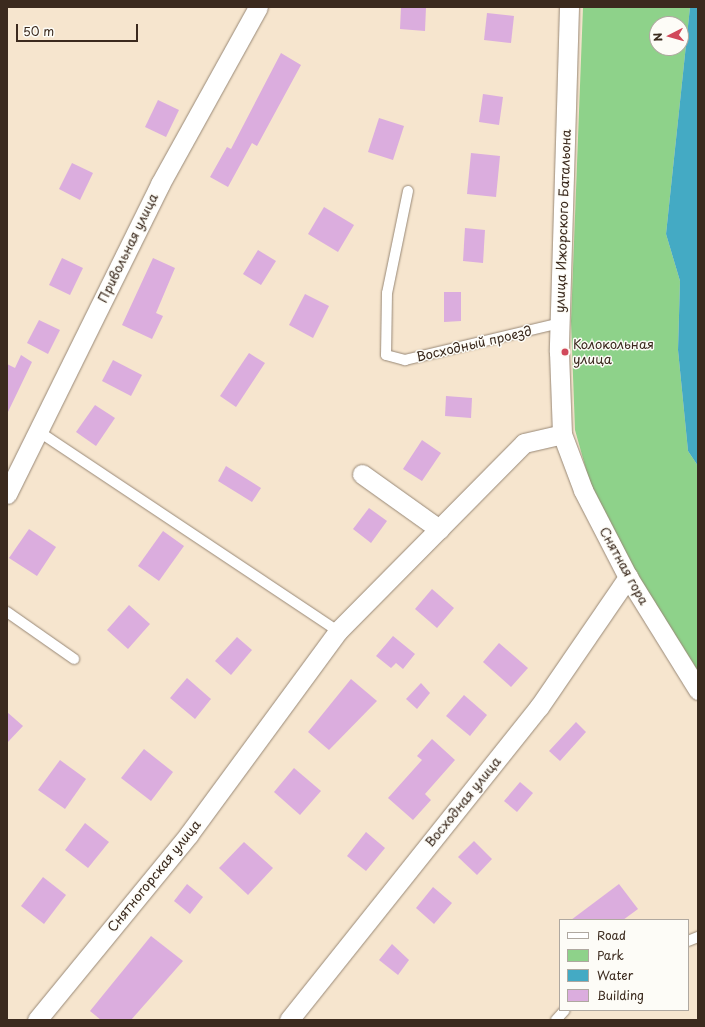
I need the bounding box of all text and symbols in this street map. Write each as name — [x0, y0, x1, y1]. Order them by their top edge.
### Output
scale bar — [18, 16, 140, 42]
north arrow — [649, 16, 689, 56]
text: 50 m — [23, 22, 54, 40]
text: N — [649, 32, 666, 42]
street label: улица Ижорского Батальона — [552, 128, 574, 314]
street label: Привольная улица — [95, 190, 161, 306]
street label: Восходный проезд — [415, 323, 533, 365]
place label: Колокольная улица — [573, 337, 654, 368]
marker: Колокольная улица — [560, 347, 570, 357]
street label: Снятная гора — [596, 524, 652, 608]
street label: Восходная улица — [422, 754, 504, 850]
street label: Снятногорская улица — [104, 817, 204, 935]
legend — [559, 919, 689, 1011]
text: Road — [597, 926, 626, 944]
text: Park — [597, 946, 624, 964]
text: Water — [597, 966, 633, 984]
text: Building — [597, 986, 644, 1004]

